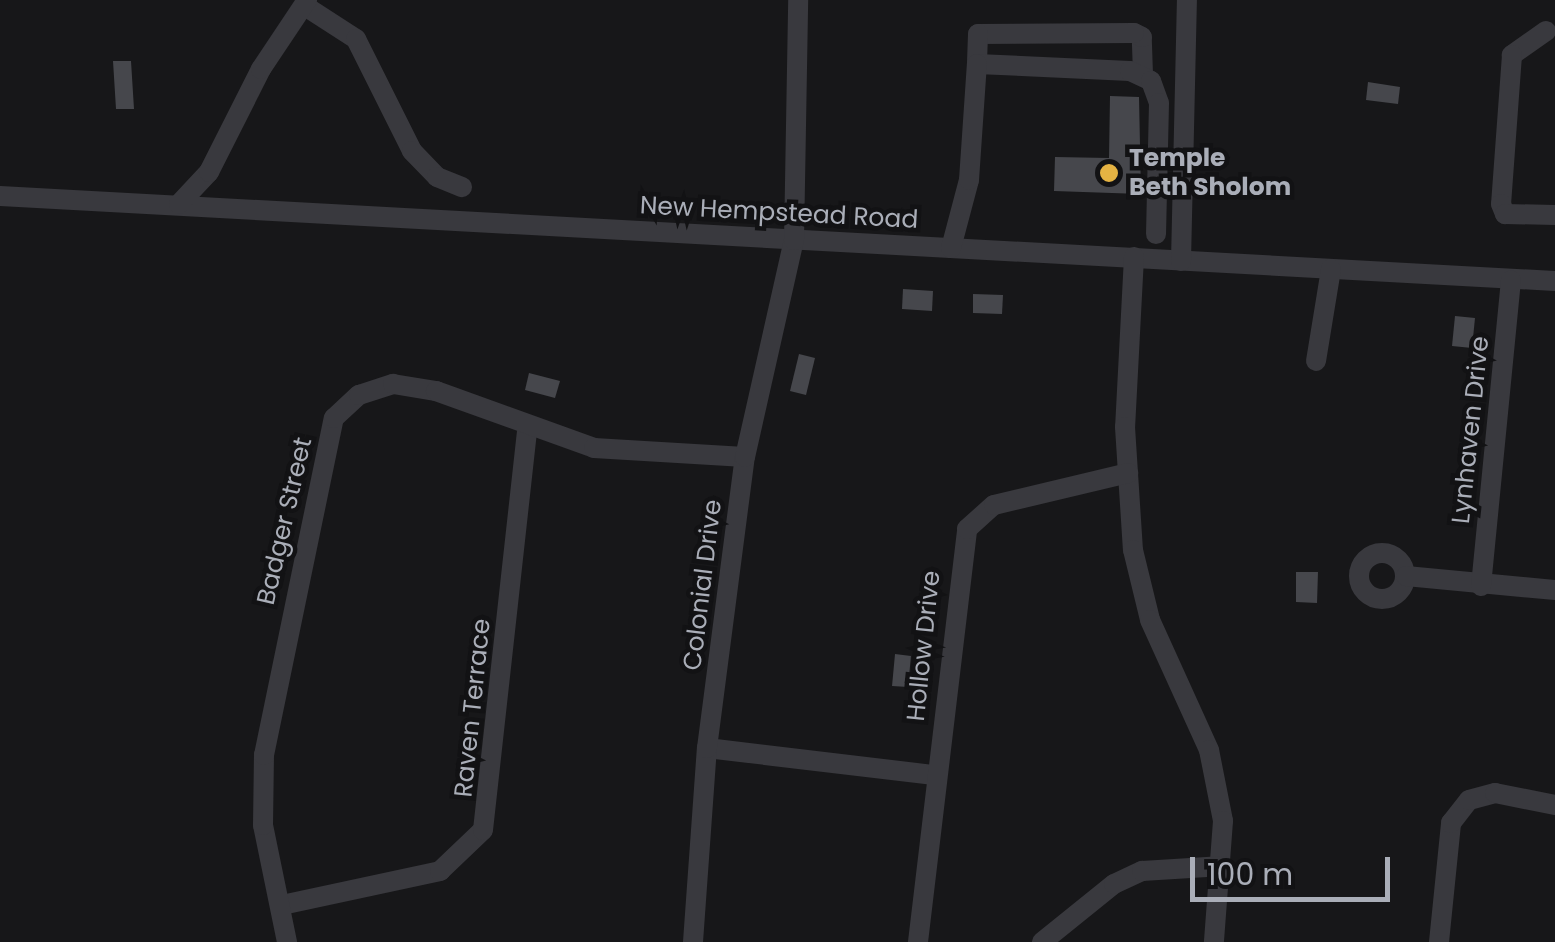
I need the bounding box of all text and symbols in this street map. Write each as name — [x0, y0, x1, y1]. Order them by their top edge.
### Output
place label: Temple Beth Sholom — [1129, 144, 1291, 203]
marker: Temple Beth Sholom — [1098, 162, 1120, 184]
street label: New Hempstead Road — [639, 191, 919, 235]
street label: Lynhaven Drive — [1446, 335, 1496, 525]
street label: Badger Street — [251, 434, 319, 608]
street label: Colonial Drive — [678, 498, 728, 672]
street label: Hollow Drive — [901, 569, 947, 723]
street label: Raven Terrace — [449, 617, 497, 799]
scale bar — [1195, 837, 1395, 899]
text: 100 m — [1207, 853, 1293, 896]

